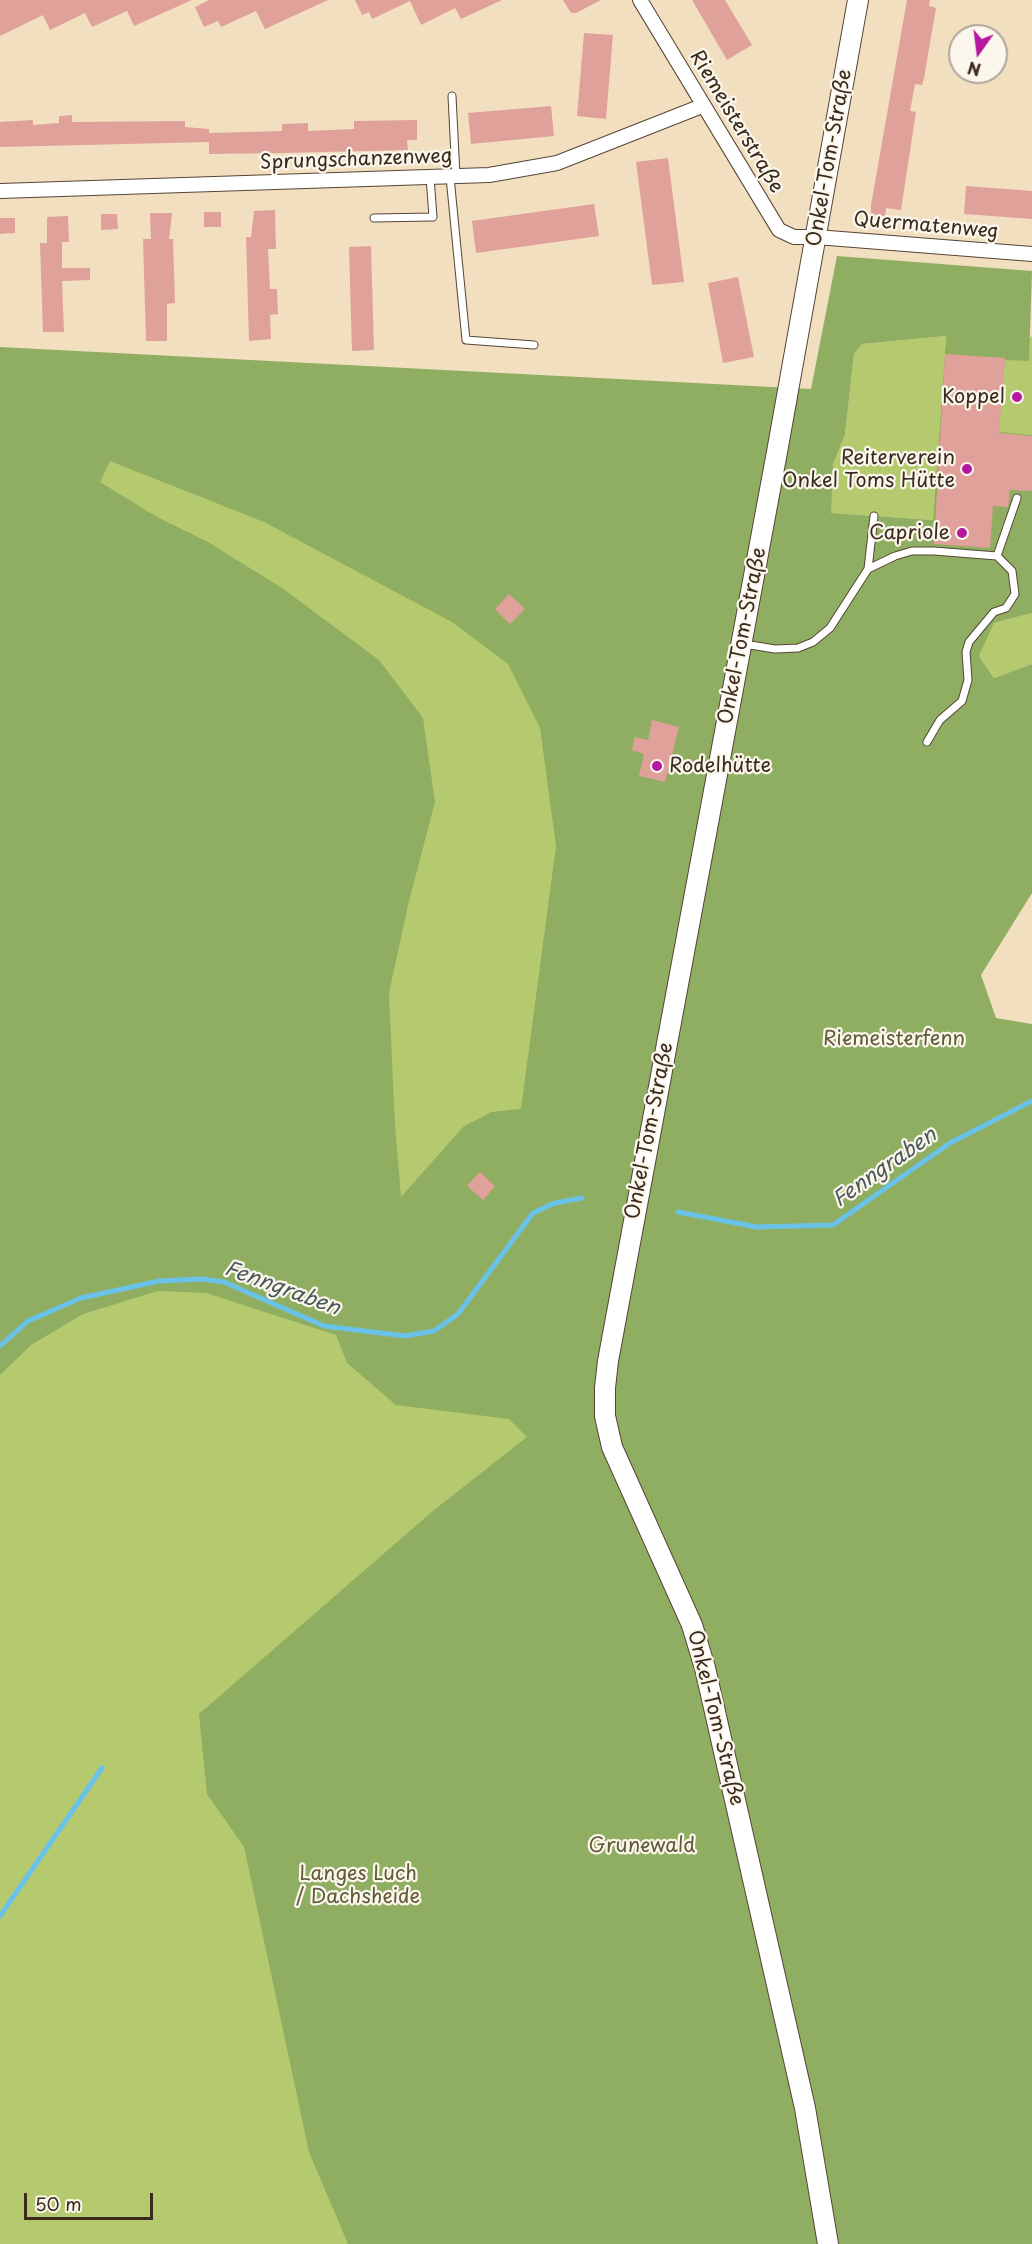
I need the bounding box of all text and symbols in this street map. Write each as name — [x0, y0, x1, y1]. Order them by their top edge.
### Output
north arrow — [948, 24, 1008, 84]
street label: Riemeisterstraße — [684, 46, 788, 198]
text: N — [965, 56, 983, 83]
street label: Onkel-Tom-Straße — [803, 67, 857, 249]
street label: Sprungschanzenweg — [259, 145, 453, 175]
street label: Quermatenweg — [852, 208, 1000, 244]
place label: Koppel — [942, 385, 1005, 409]
marker: Koppel — [1010, 390, 1024, 404]
place label: Reiterverein Onkel Toms Hütte — [782, 446, 955, 493]
marker: Reiterverein Onkel Toms Hütte — [960, 462, 974, 476]
place label: Capriole — [869, 521, 950, 545]
marker: Capriole — [955, 526, 969, 540]
street label: Onkel-Tom-Straße — [714, 545, 772, 727]
place label: Rodelhütte — [669, 754, 771, 778]
marker: Rodelhütte — [650, 759, 664, 773]
park label: Riemeisterfenn — [823, 1027, 965, 1051]
street label: Onkel-Tom-Straße — [621, 1040, 679, 1222]
water label: Fenngraben — [828, 1123, 942, 1213]
water label: Fenngraben — [221, 1256, 343, 1322]
street label: Onkel-Tom-Straße — [682, 1628, 748, 1808]
park label: Grunewald — [589, 1834, 695, 1858]
park label: Langes Luch / Dachsheide — [296, 1862, 420, 1909]
scale bar — [27, 2181, 156, 2219]
text: 50 m — [35, 2190, 82, 2217]

